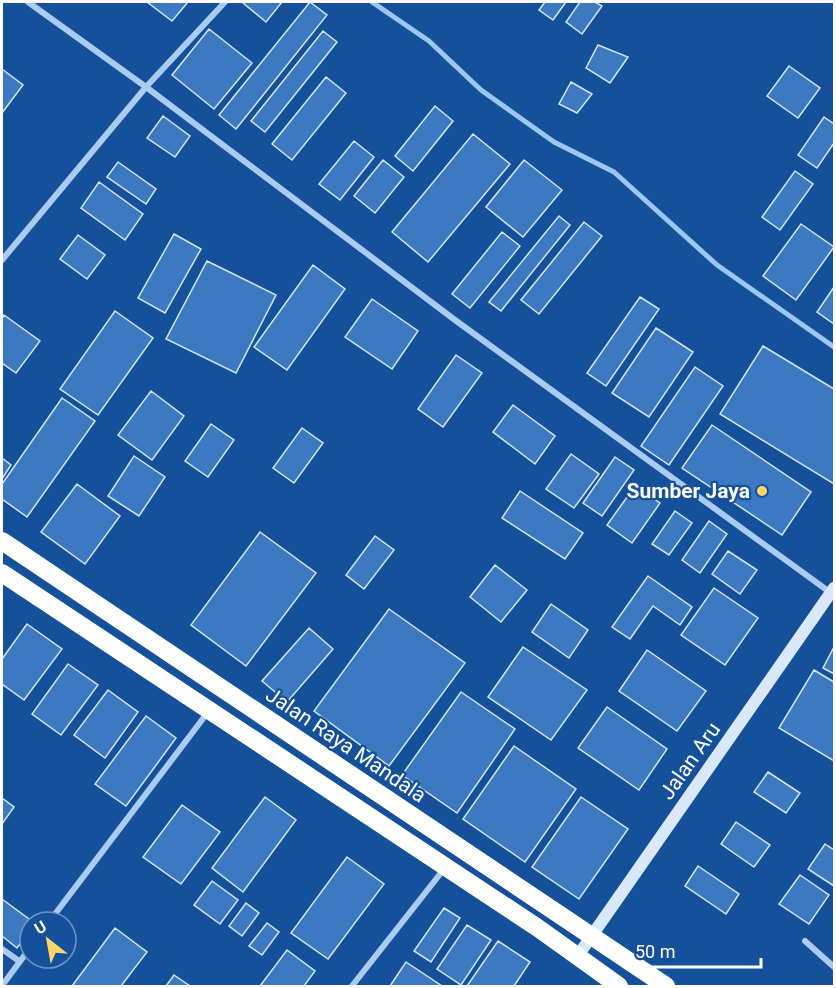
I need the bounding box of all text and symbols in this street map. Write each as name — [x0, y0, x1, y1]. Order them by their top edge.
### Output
place label: Sumber Jaya — [627, 479, 750, 503]
marker: Sumber Jaya — [755, 484, 769, 498]
street label: Jalan Raya Mandala — [261, 682, 431, 808]
street label: Jalan Aru — [655, 718, 725, 804]
north arrow — [18, 910, 78, 970]
text: U — [31, 917, 50, 938]
scale bar — [626, 931, 761, 969]
text: 50 m — [635, 941, 675, 962]

